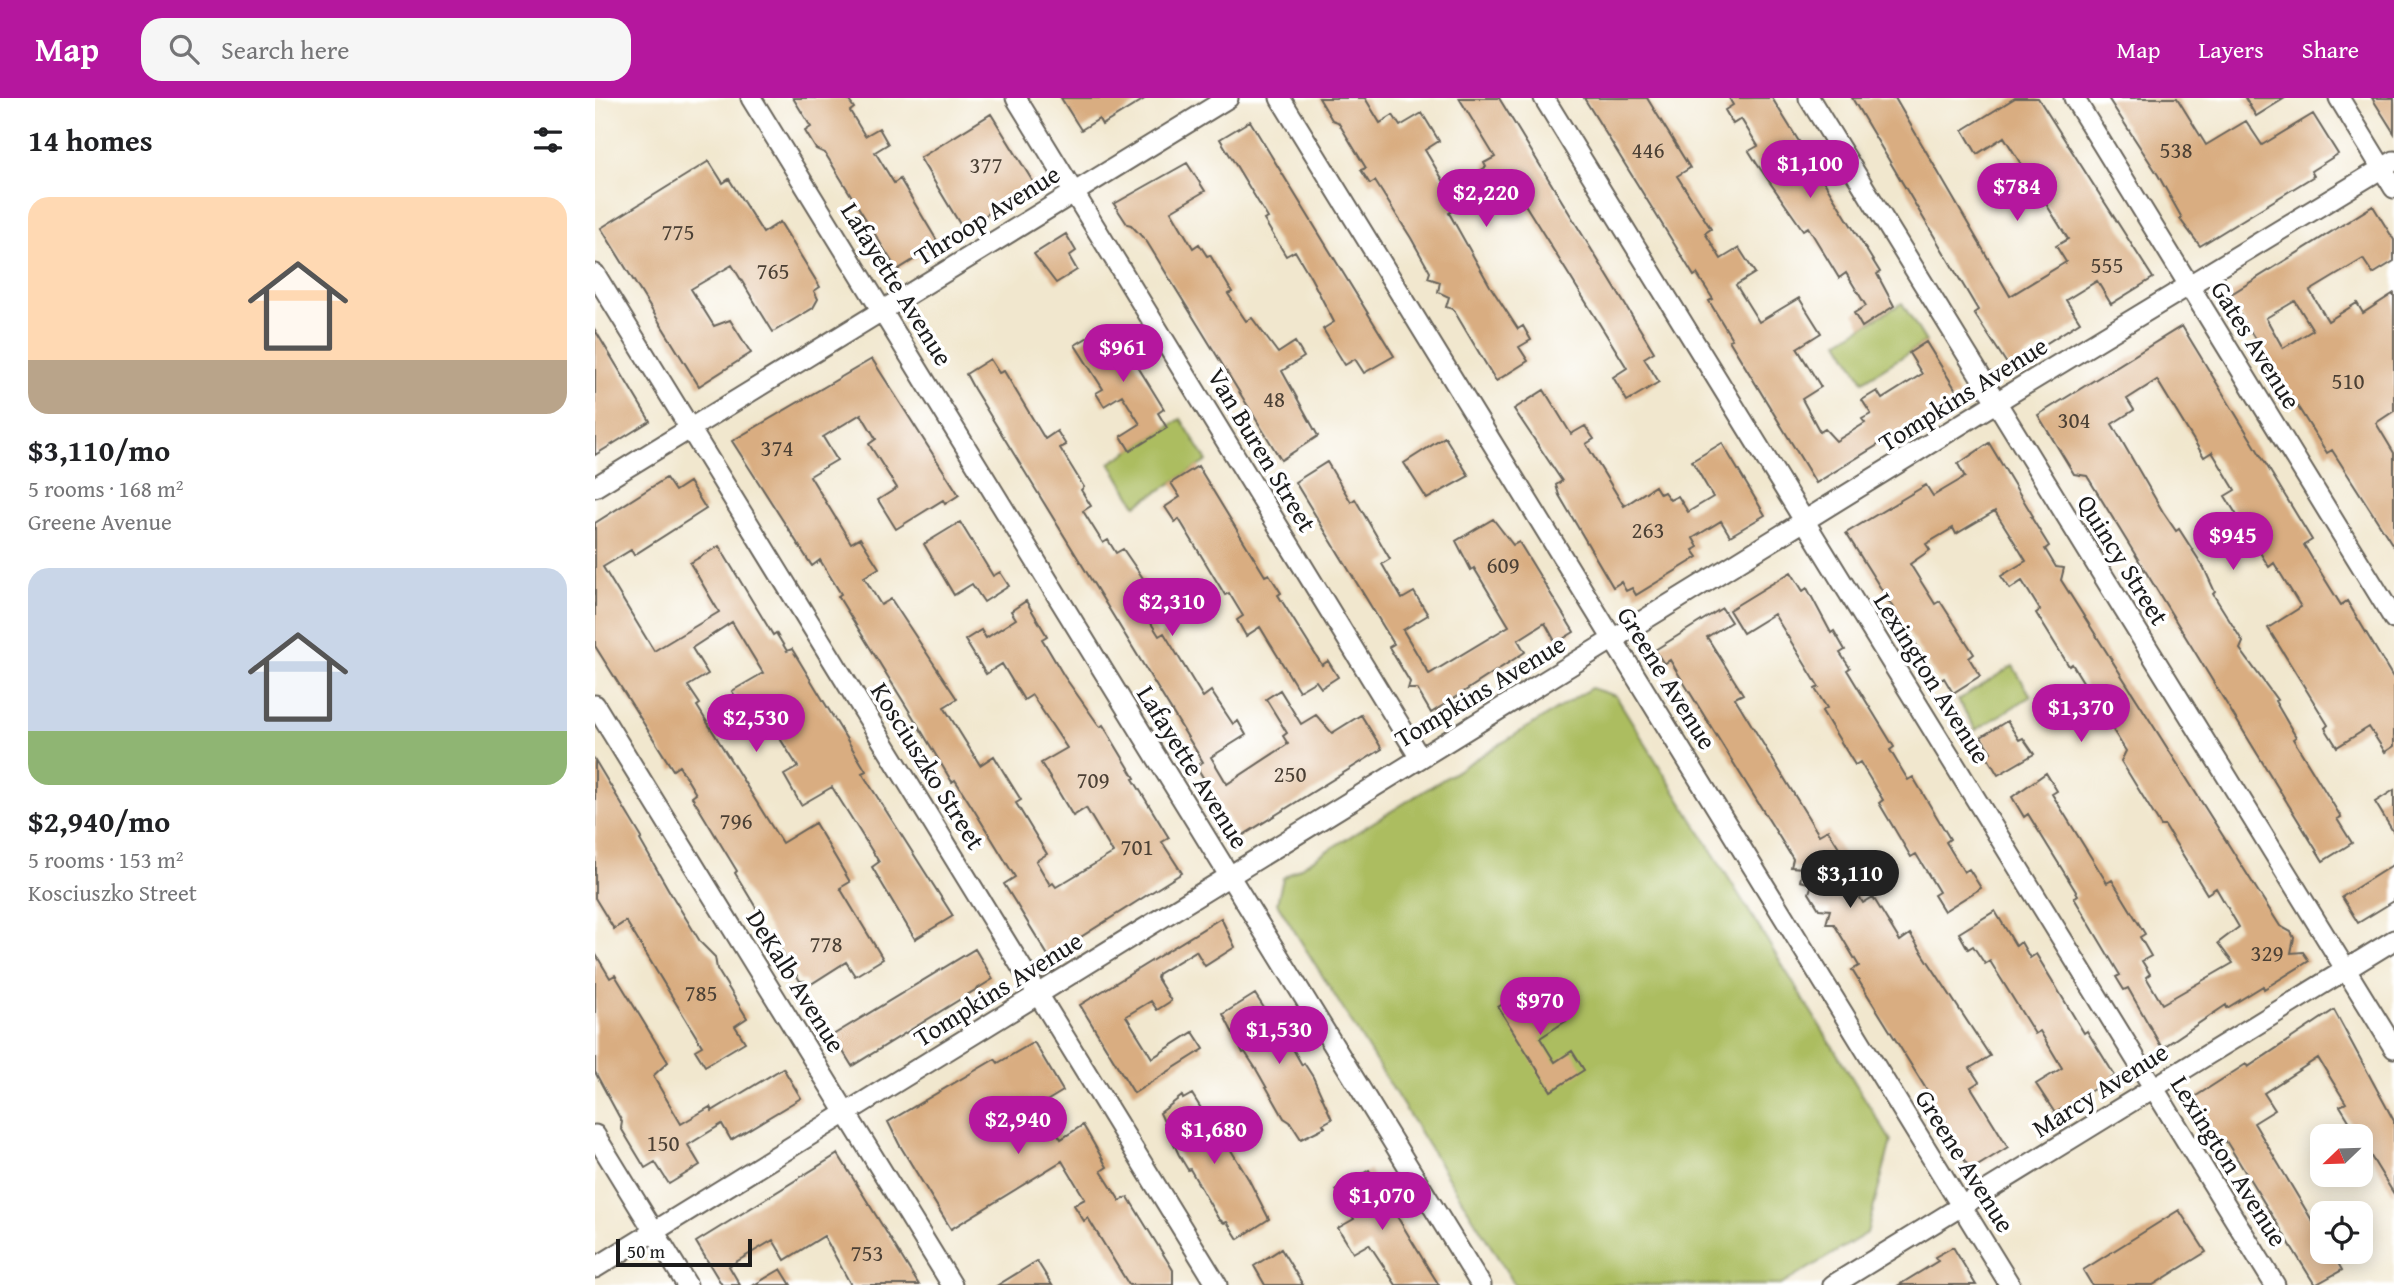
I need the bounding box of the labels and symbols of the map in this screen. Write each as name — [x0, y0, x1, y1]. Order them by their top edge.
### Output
house number: 446 — [1631, 133, 1665, 166]
house number: 538 — [2159, 133, 2193, 166]
pin: $1,100 — [1753, 140, 1867, 200]
house number: 377 — [969, 148, 1003, 181]
street label: Throop Avenue — [906, 154, 1067, 275]
pin: $784 — [1976, 164, 2058, 223]
pin: $2,220 — [1429, 170, 1543, 229]
street label: Lafayette Avenue — [831, 194, 963, 373]
house number: 775 — [661, 215, 695, 248]
house number: 555 — [2090, 248, 2124, 281]
house number: 765 — [756, 254, 790, 287]
street label: Gates Avenue — [2201, 273, 2311, 417]
pin: $961 — [1082, 324, 1164, 384]
street label: Tompkins Avenue — [1871, 326, 2055, 461]
street label: Van Buren Street — [1198, 360, 1327, 539]
house number: 510 — [2331, 364, 2365, 397]
house number: 48 — [1263, 382, 1285, 415]
house number: 304 — [2057, 403, 2091, 436]
house number: 374 — [760, 431, 794, 464]
street label: Quincy Street — [2068, 487, 2179, 633]
pin: $945 — [2192, 512, 2274, 572]
house number: 263 — [1631, 513, 1665, 546]
house number: 609 — [1486, 548, 1520, 581]
pin: $2,310 — [1115, 578, 1229, 638]
street label: Lexington Avenue — [1864, 585, 2001, 771]
street label: Greene Avenue — [1608, 599, 1727, 757]
street label: Tompkins Avenue — [1387, 624, 1573, 757]
street label: Kosciuszko Street — [861, 674, 996, 857]
street label: Lafayette Avenue — [1127, 677, 1259, 856]
pin: $1,370 — [2024, 684, 2138, 744]
pin: $2,530 — [699, 694, 813, 754]
house number: 250 — [1273, 757, 1307, 790]
house number: 709 — [1076, 763, 1110, 796]
house number: 796 — [719, 804, 753, 837]
house number: 701 — [1120, 830, 1154, 863]
pin: $3,110 — [1793, 850, 1907, 910]
street label: DeKalb Avenue — [737, 902, 856, 1060]
street label: Tompkins Avenue — [906, 921, 1090, 1056]
house number: 778 — [809, 927, 843, 960]
house number: 329 — [2250, 936, 2284, 969]
house number: 785 — [684, 976, 718, 1009]
pin: $970 — [1499, 978, 1581, 1037]
pin: $1,530 — [1222, 1006, 1336, 1066]
street label: Marcy Avenue — [2024, 1032, 2175, 1147]
street label: Lexington Avenue — [2161, 1068, 2298, 1254]
street label: Greene Avenue — [1906, 1082, 2025, 1240]
pin: $2,940 — [961, 1096, 1075, 1156]
pin: $1,680 — [1157, 1107, 1271, 1166]
north arrow — [2310, 1124, 2373, 1186]
house number: 150 — [646, 1126, 680, 1159]
pin: $1,070 — [1325, 1172, 1439, 1232]
scale bar — [616, 1236, 753, 1268]
house number: 753 — [850, 1236, 884, 1269]

